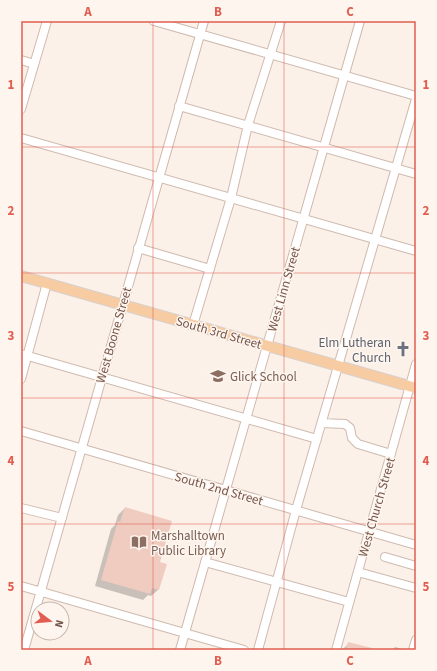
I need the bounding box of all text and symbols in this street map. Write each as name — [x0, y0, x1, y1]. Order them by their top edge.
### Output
text: A — [83, 3, 92, 21]
text: B — [214, 3, 222, 21]
text: C — [346, 3, 354, 21]
text: 1 — [8, 76, 15, 94]
text: 1 — [423, 76, 430, 94]
text: 2 — [8, 202, 15, 220]
text: 2 — [423, 202, 430, 220]
street label: West Linn Street — [263, 244, 305, 334]
street label: West Boone Street — [92, 284, 136, 385]
street label: South 3rd Street — [174, 312, 264, 354]
text: 3 — [8, 327, 15, 345]
text: 3 — [423, 327, 430, 345]
place label: Elm Lutheran Church — [318, 334, 391, 367]
church icon: Elm Lutheran Church — [394, 340, 412, 358]
school or university icon: Glick School — [209, 367, 227, 385]
place label: Glick School — [230, 368, 297, 386]
text: 4 — [8, 452, 15, 470]
text: 4 — [423, 452, 430, 470]
street label: West Church Street — [354, 455, 400, 559]
street label: South 2nd Street — [172, 468, 266, 510]
place label: Marshalltown Public Library — [151, 527, 226, 560]
library icon: Marshalltown Public Library — [130, 533, 148, 551]
text: 5 — [8, 578, 15, 596]
text: 5 — [423, 578, 430, 596]
north arrow — [30, 601, 70, 641]
text: N — [51, 618, 67, 629]
text: A — [83, 652, 92, 670]
text: B — [214, 652, 222, 670]
text: C — [346, 652, 354, 670]

